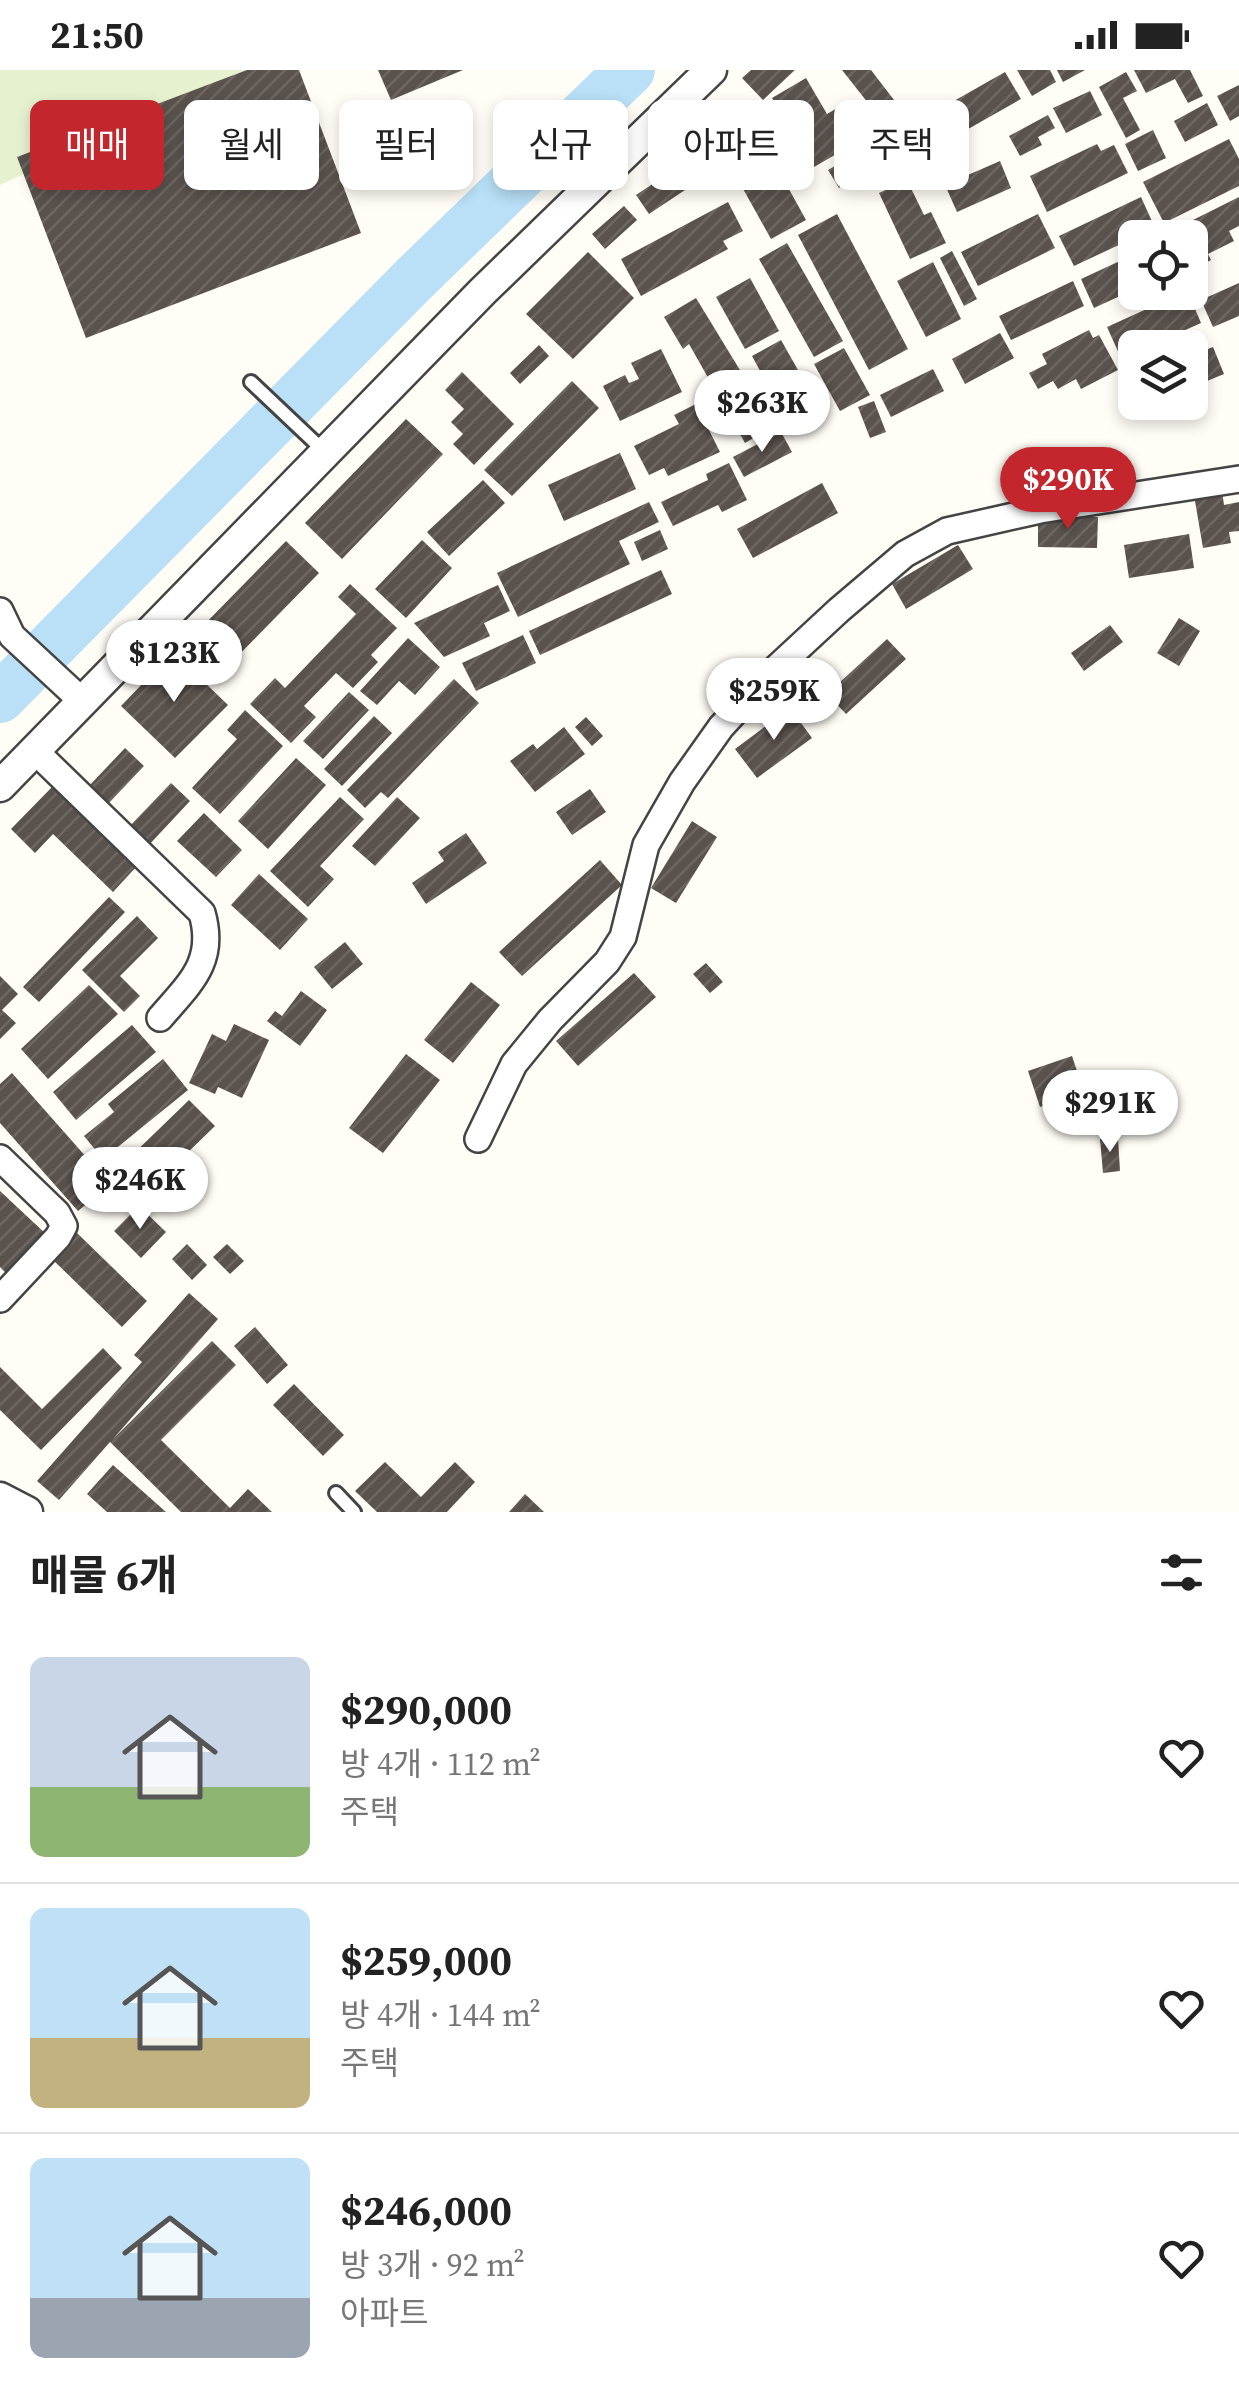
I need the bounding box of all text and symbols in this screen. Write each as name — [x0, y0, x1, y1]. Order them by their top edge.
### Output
text: 21:50 — [50, 9, 144, 61]
chip: 매매 — [30, 100, 164, 190]
chip: 월세 — [184, 100, 319, 190]
chip: 필터 — [339, 100, 473, 190]
chip: 신규 — [493, 100, 628, 190]
chip: 아파트 — [648, 100, 814, 190]
chip: 주택 — [834, 100, 969, 190]
map controls — [1118, 220, 1208, 420]
button: locate — [1118, 220, 1208, 310]
button: layers — [1118, 330, 1208, 420]
pin: $263K — [692, 370, 832, 455]
text: $263K — [716, 380, 808, 424]
pin: $290K — [998, 447, 1138, 532]
text: $290K — [1022, 457, 1114, 501]
pin: $123K — [104, 620, 244, 705]
text: $123K — [128, 630, 220, 674]
pin: $259K — [704, 658, 844, 743]
text: $259K — [728, 668, 820, 712]
pin: $291K — [1040, 1070, 1180, 1155]
text: $291K — [1064, 1080, 1156, 1124]
pin: $246K — [70, 1147, 210, 1232]
text: $246K — [94, 1157, 186, 1201]
icon: filters — [1154, 1545, 1209, 1600]
text: 매물 6개 — [30, 1546, 178, 1604]
text: $290,000 — [340, 1680, 512, 1738]
icon: home — [110, 1697, 230, 1817]
icon: heart — [1154, 1730, 1209, 1785]
text: 방 4개 · 112 m² — [340, 1742, 541, 1786]
text: 주택 — [340, 1790, 399, 1834]
text: $259,000 — [340, 1931, 512, 1989]
icon: home — [110, 1948, 230, 2068]
icon: heart — [1154, 1981, 1209, 2036]
text: 방 4개 · 144 m² — [340, 1993, 541, 2037]
text: 주택 — [340, 2041, 399, 2085]
text: $246,000 — [340, 2181, 512, 2239]
icon: home — [110, 2198, 230, 2318]
icon: heart — [1154, 2231, 1209, 2286]
text: 방 3개 · 92 m² — [340, 2243, 525, 2287]
text: 아파트 — [340, 2291, 428, 2335]

